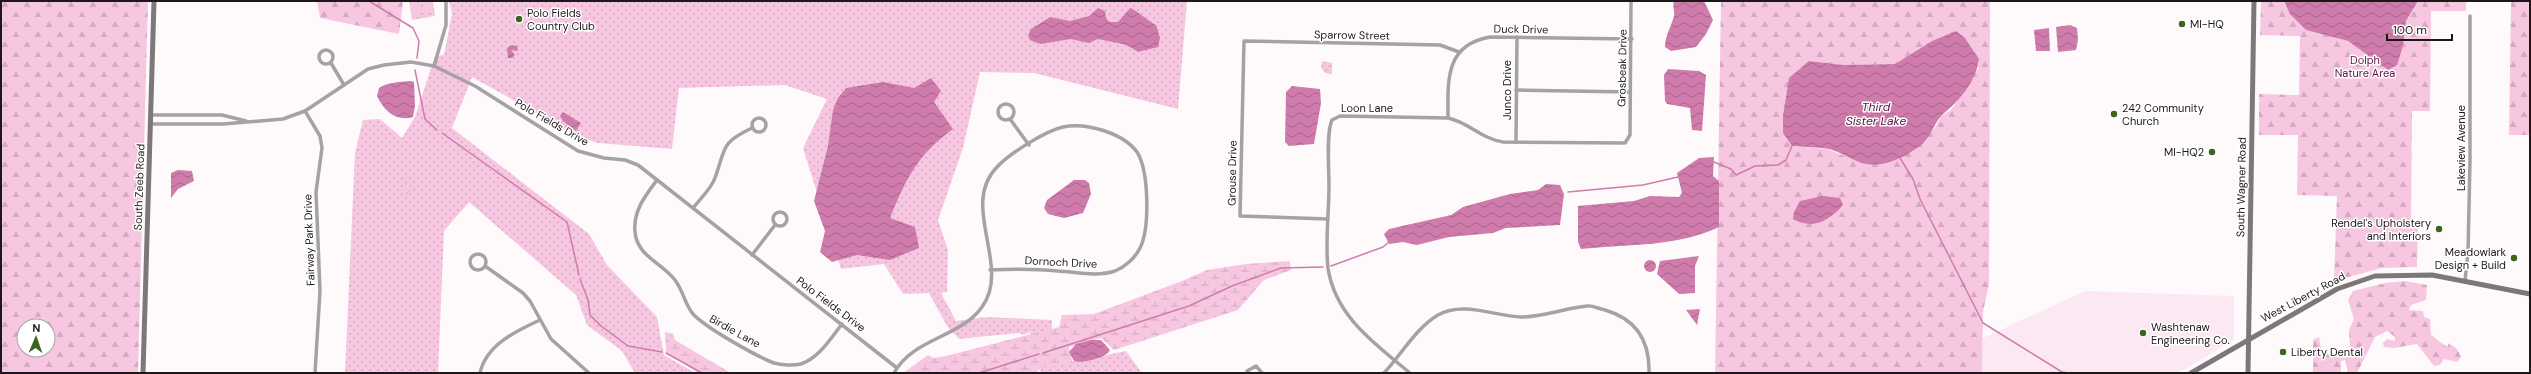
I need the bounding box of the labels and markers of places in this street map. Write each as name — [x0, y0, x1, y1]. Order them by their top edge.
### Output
place label: Polo Fields Country Club — [527, 6, 595, 33]
marker: Polo Fields Country Club — [514, 14, 524, 24]
place label: MI-HQ — [2190, 17, 2224, 31]
marker: MI-HQ — [2177, 19, 2187, 29]
place label: 242 Community Church — [2122, 101, 2204, 128]
marker: 242 Community Church — [2109, 109, 2119, 119]
place label: MI-HQ2 — [2164, 145, 2204, 159]
marker: MI-HQ2 — [2207, 147, 2217, 157]
place label: Rendel's Upholstery and Interiors — [2331, 216, 2431, 243]
marker: Rendel's Upholstery and Interiors — [2434, 224, 2444, 234]
place label: Meadowlark Design + Build — [2435, 245, 2506, 272]
marker: Meadowlark Design + Build — [2509, 253, 2519, 263]
place label: Washtenaw Engineering Co. — [2151, 320, 2230, 347]
marker: Washtenaw Engineering Co. — [2138, 328, 2148, 338]
place label: Liberty Dental — [2291, 345, 2363, 359]
marker: Liberty Dental — [2278, 347, 2288, 357]

